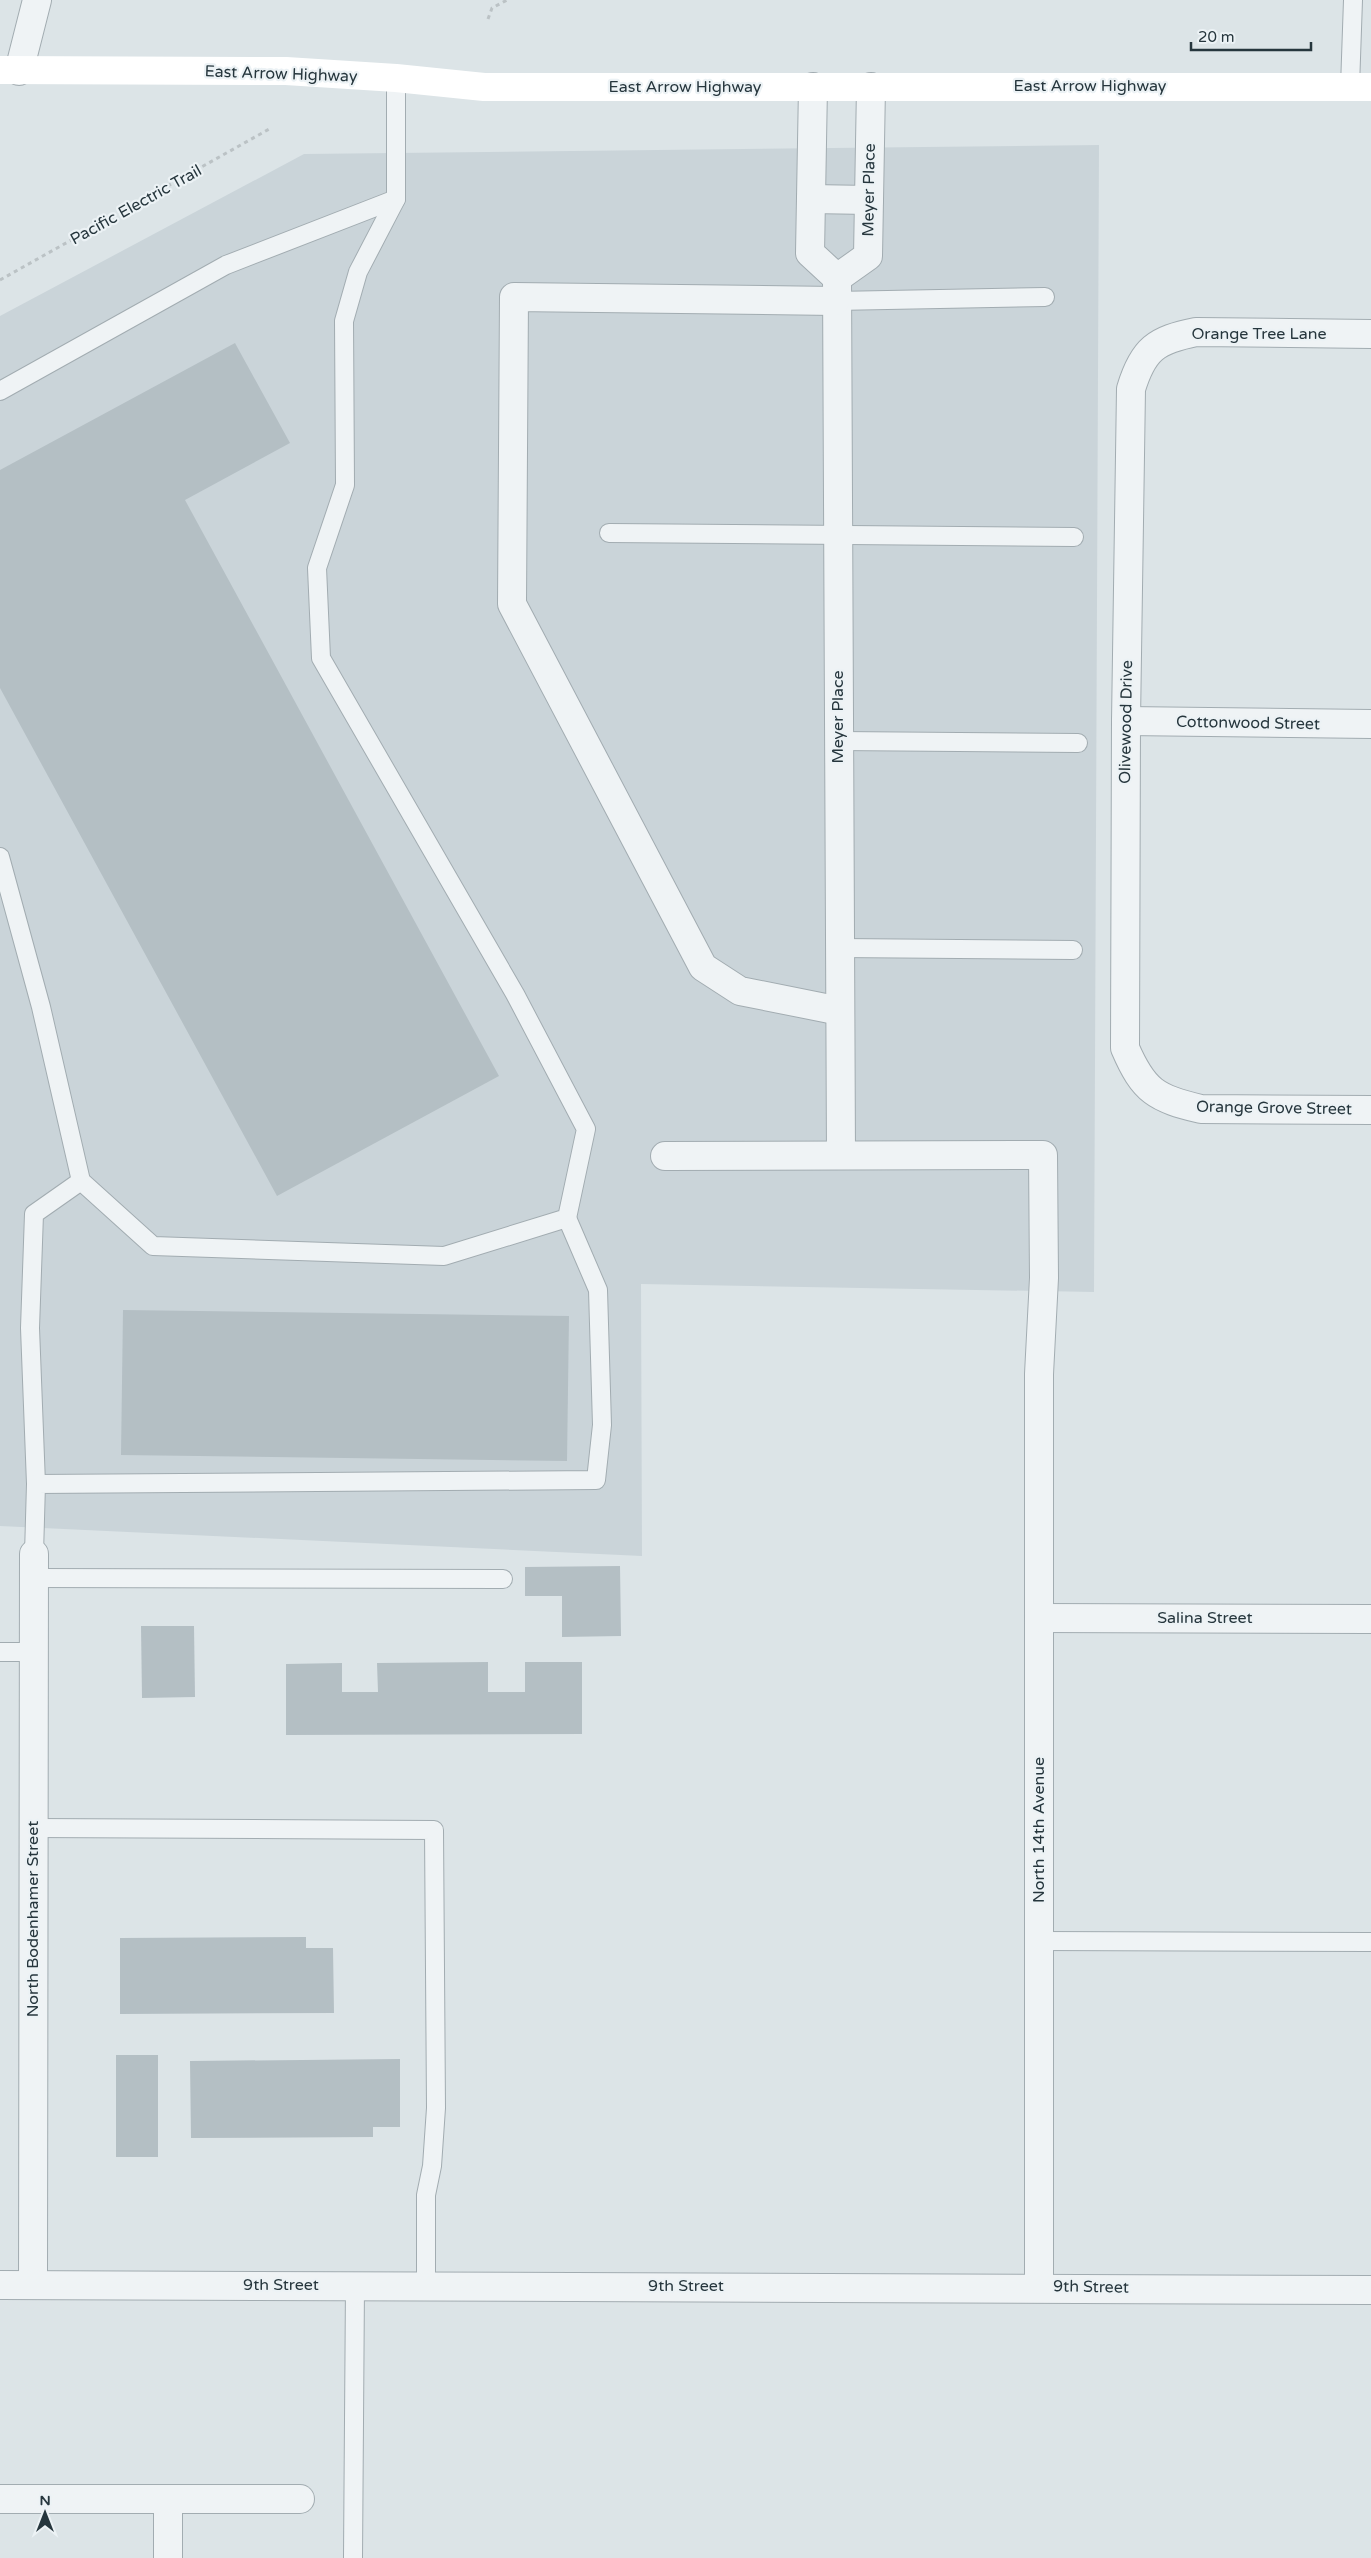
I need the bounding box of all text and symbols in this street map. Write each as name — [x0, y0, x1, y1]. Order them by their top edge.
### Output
scale bar — [1191, 20, 1311, 52]
text: 20 m — [1198, 28, 1235, 46]
street label: East Arrow Highway — [204, 61, 358, 87]
street label: East Arrow Highway — [1014, 76, 1167, 96]
street label: East Arrow Highway — [609, 77, 762, 97]
street label: Meyer Place — [858, 143, 880, 237]
street label: Pacific Electric Trail — [67, 161, 205, 249]
street label: Orange Tree Lane — [1192, 324, 1326, 344]
street label: Olivewood Drive — [1115, 660, 1137, 784]
street label: Meyer Place — [828, 670, 848, 764]
street label: Cottonwood Street — [1176, 712, 1320, 734]
street label: Orange Grove Street — [1196, 1097, 1352, 1119]
street label: Salina Street — [1157, 1608, 1253, 1628]
street label: North 14th Avenue — [1029, 1757, 1049, 1903]
street label: North Bodenhamer Street — [23, 1821, 43, 2017]
street label: 9th Street — [243, 2275, 319, 2295]
street label: 9th Street — [648, 2276, 724, 2296]
street label: 9th Street — [1053, 2276, 1129, 2298]
north arrow — [20, 2488, 70, 2538]
text: N — [39, 2492, 51, 2509]

